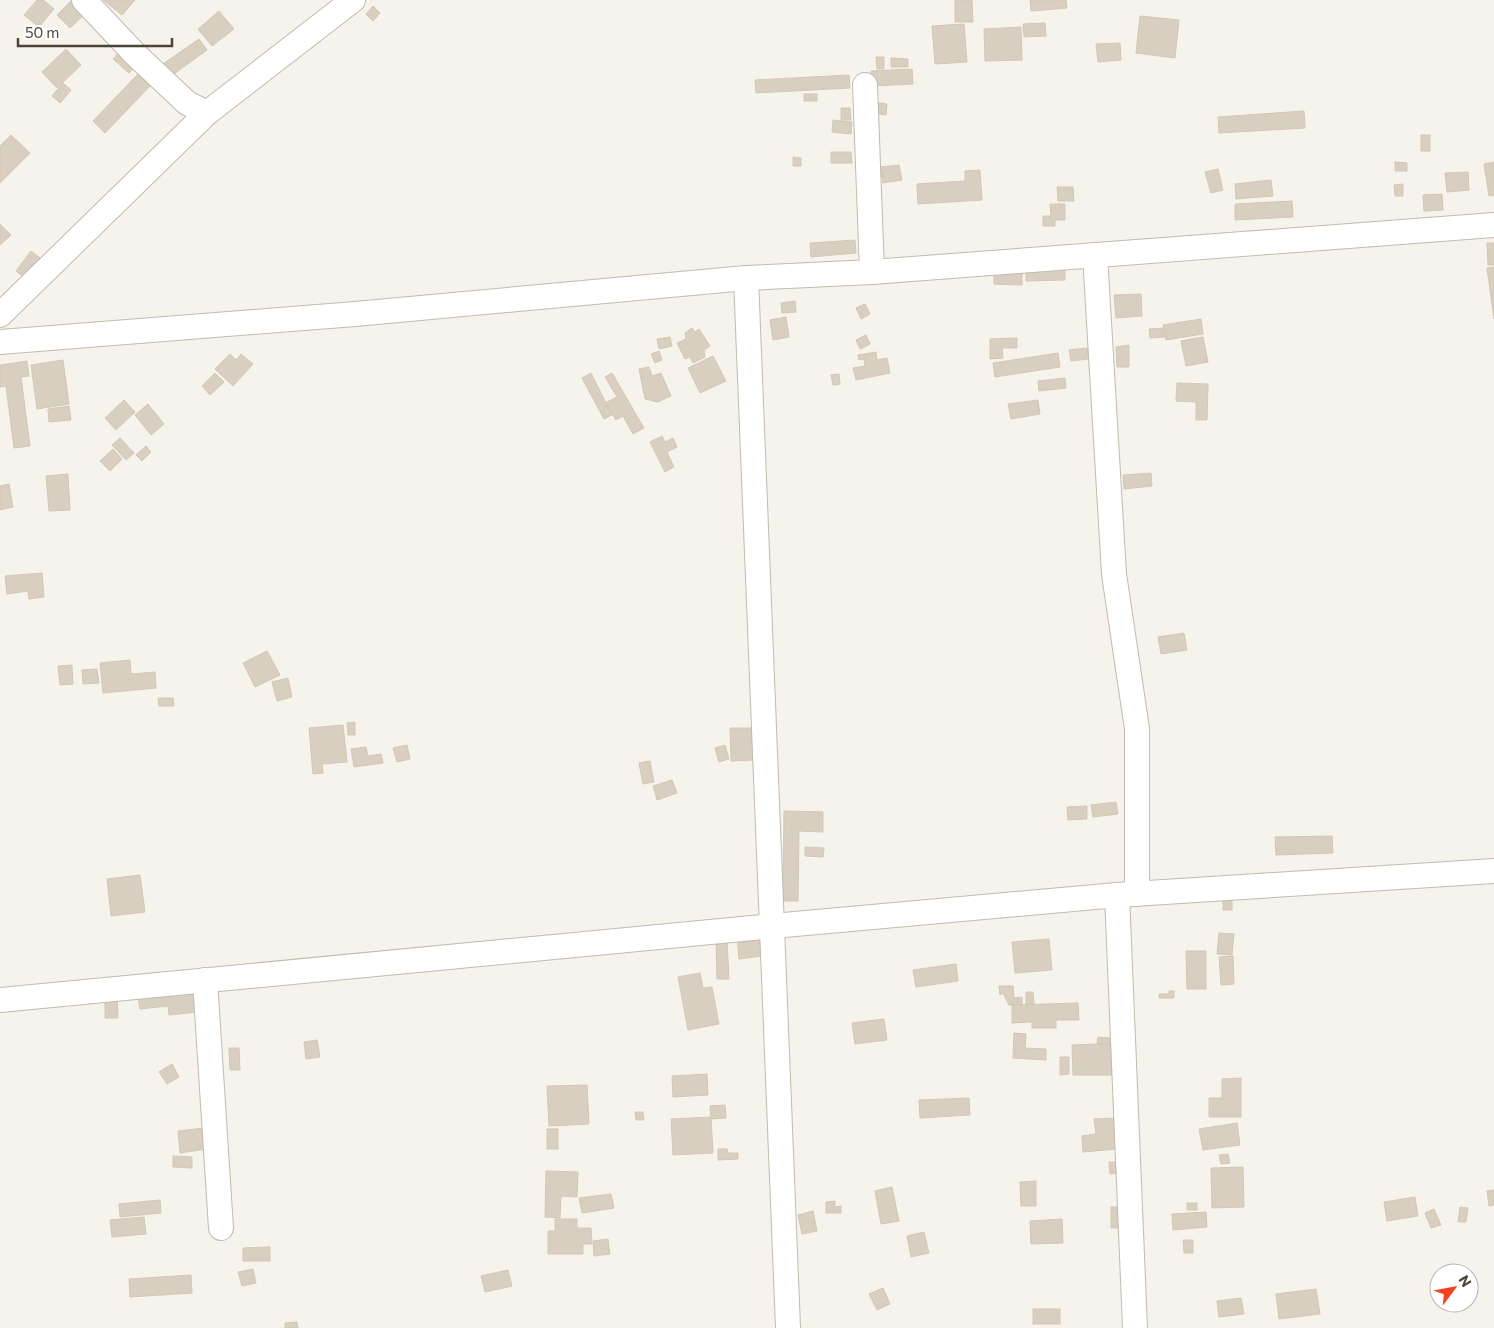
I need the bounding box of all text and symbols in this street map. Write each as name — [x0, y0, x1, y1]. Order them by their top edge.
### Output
scale bar — [18, 15, 171, 47]
text: 50 m — [25, 23, 59, 41]
north arrow — [1429, 1263, 1479, 1313]
text: N — [1455, 1272, 1475, 1290]

